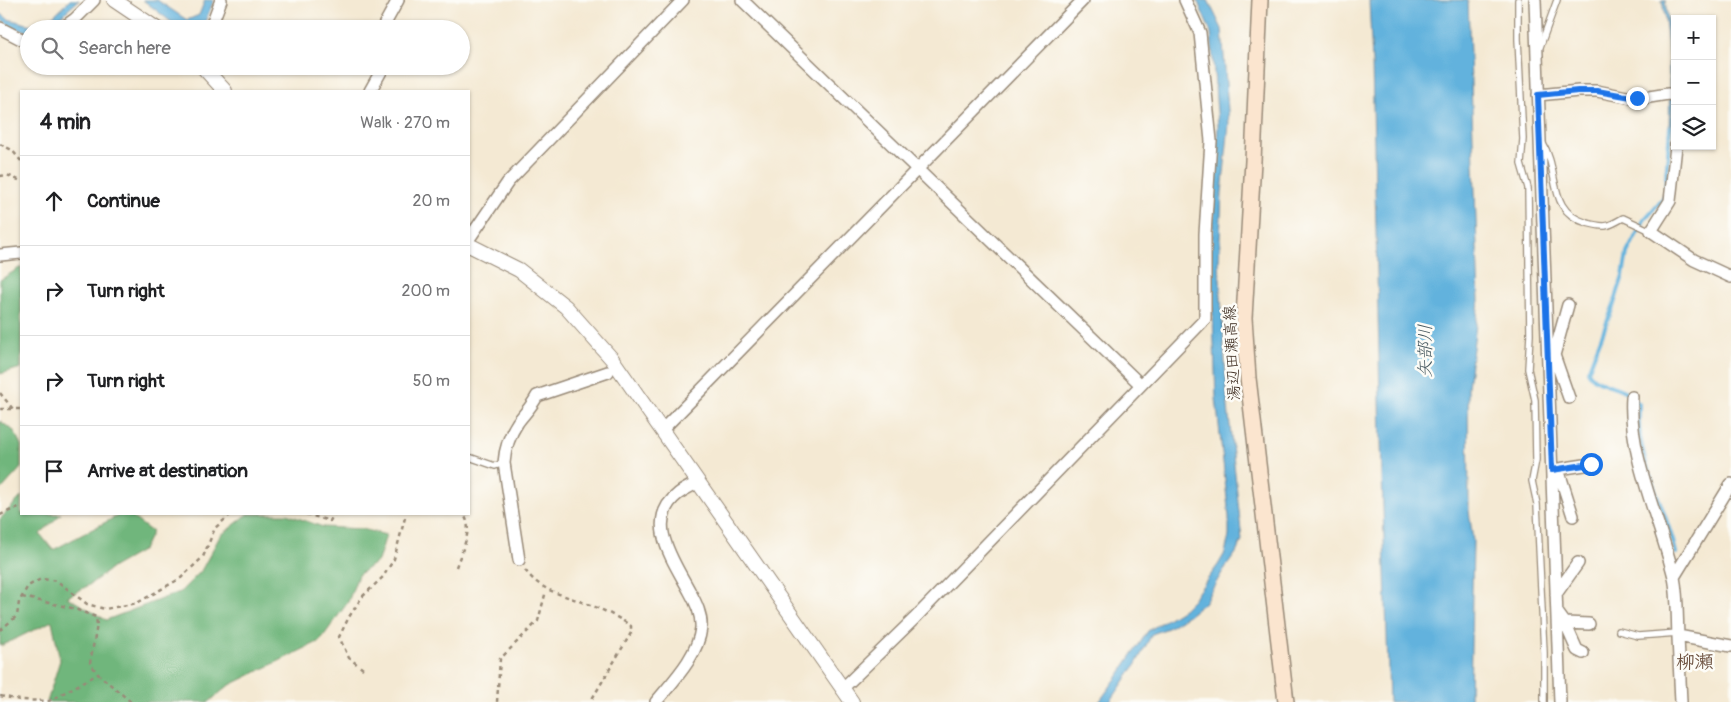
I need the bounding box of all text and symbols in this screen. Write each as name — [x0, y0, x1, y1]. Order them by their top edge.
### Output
map controls — [1671, 15, 1716, 150]
button: + — [1671, 15, 1716, 60]
search box — [20, 20, 470, 75]
icon: search — [38, 34, 66, 62]
text: Search here — [78, 36, 171, 60]
button: − — [1671, 60, 1716, 105]
route end — [1626, 87, 1649, 110]
button: layers — [1671, 105, 1716, 150]
text: 4 min — [40, 109, 91, 136]
text: Walk · 270 m — [360, 113, 450, 133]
icon: ahead — [40, 187, 68, 215]
text: Continue — [87, 189, 160, 213]
text: 20 m — [412, 191, 450, 211]
icon: right — [40, 277, 68, 305]
text: Turn right — [87, 279, 165, 303]
text: 200 m — [402, 281, 450, 301]
street label: 湯辺田瀬高線 — [1219, 304, 1244, 401]
water label: 矢部川 — [1414, 324, 1437, 378]
icon: right — [40, 367, 68, 395]
text: Turn right — [87, 369, 165, 393]
text: 50 m — [413, 371, 450, 391]
route start — [1580, 453, 1603, 476]
icon: arrive — [40, 457, 68, 485]
text: Arrive at destination — [87, 459, 248, 483]
district label: 柳瀬 — [1676, 650, 1714, 674]

